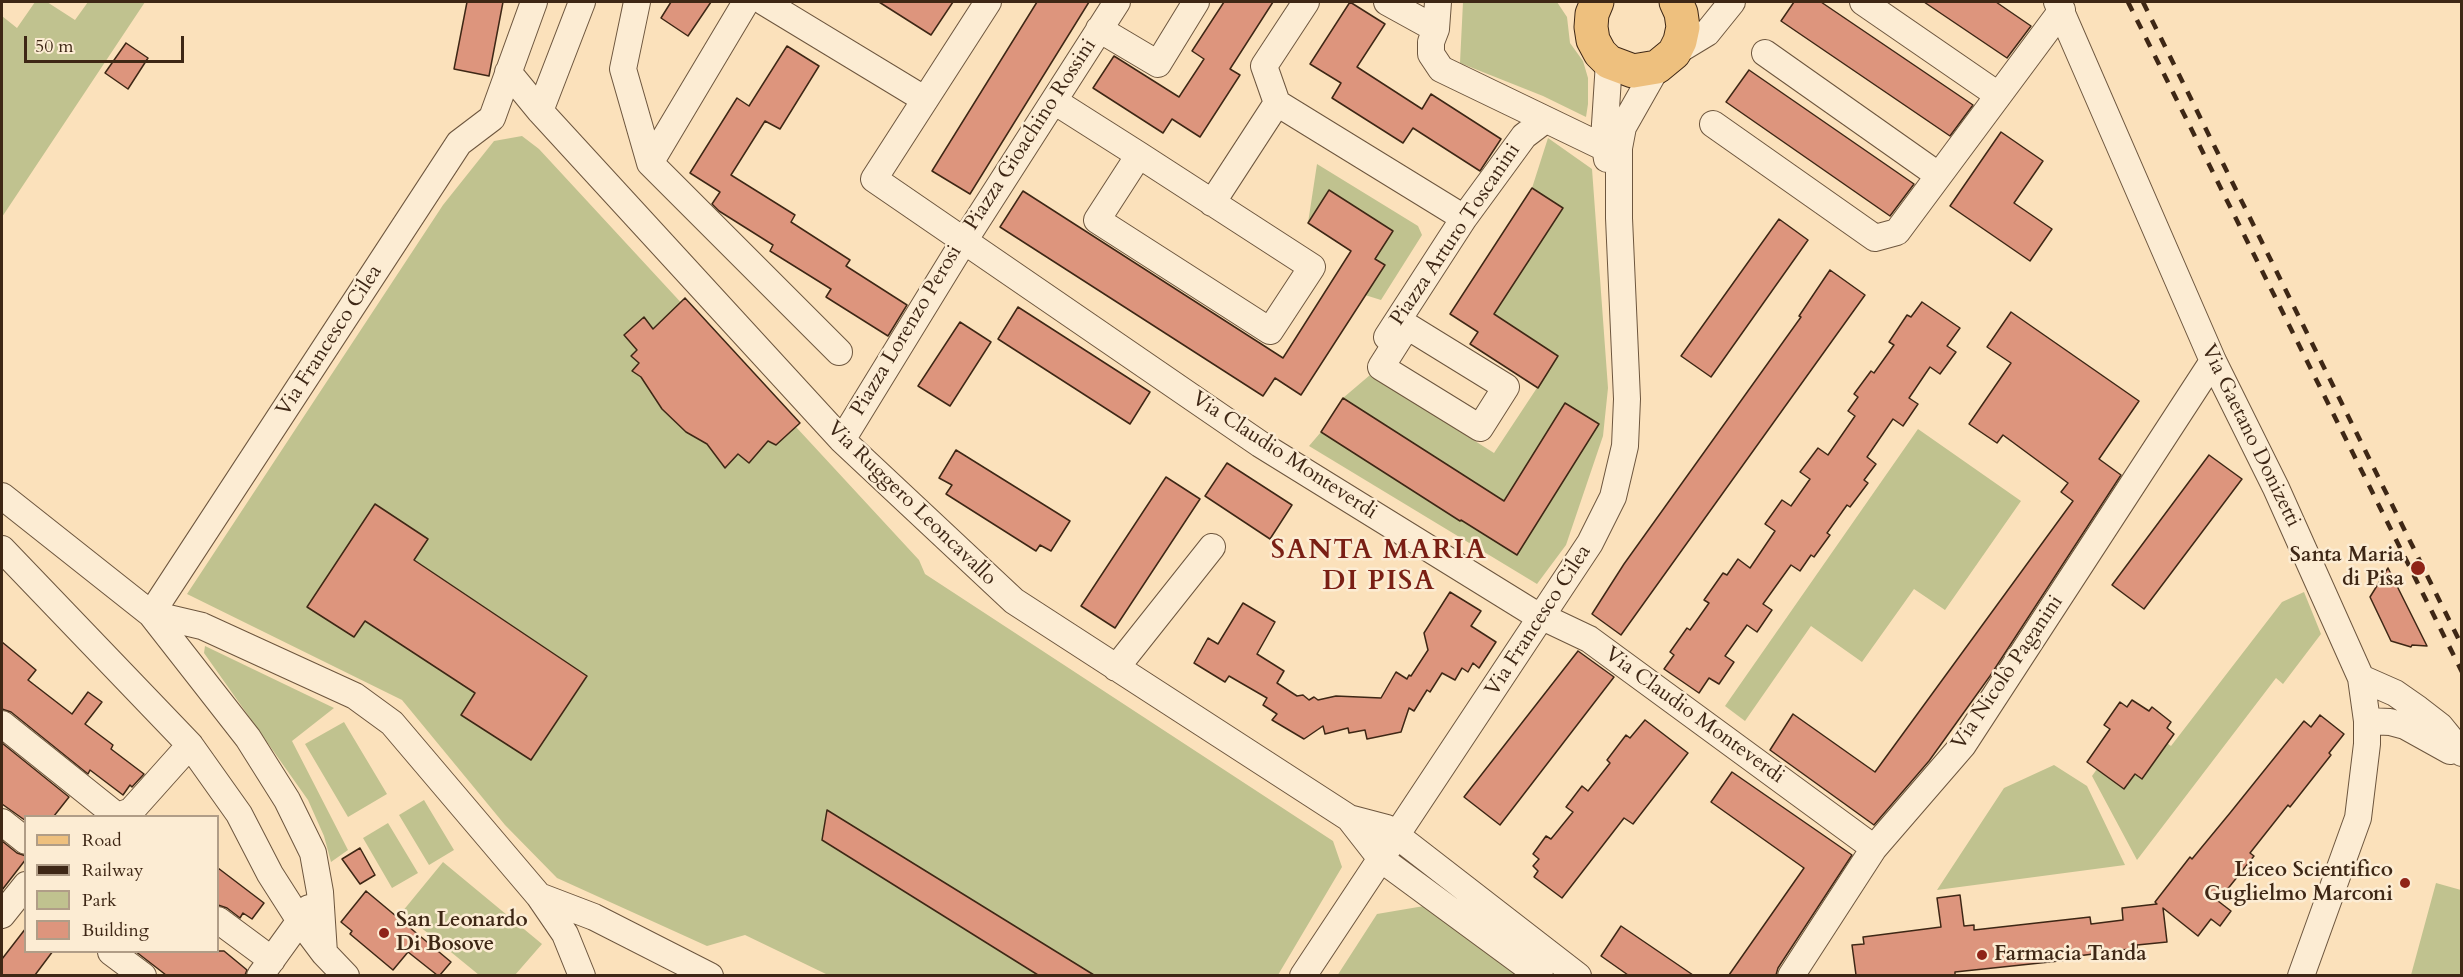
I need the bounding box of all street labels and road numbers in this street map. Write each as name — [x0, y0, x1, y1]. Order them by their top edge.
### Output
street label: Piazza Gioachino Rossini — [960, 34, 1102, 236]
street label: Piazza Arturo Toscanini — [1386, 139, 1526, 331]
street label: Piazza Lorenzo Perosi — [846, 241, 968, 421]
street label: Via Francesco Cilea — [272, 261, 388, 421]
street label: Via Gaetano Donizetti — [2195, 340, 2305, 532]
street label: Via Claudio Monteverdi — [1186, 387, 1382, 525]
street label: Via Ruggero Leoncavallo — [821, 417, 1001, 591]
street label: Via Francesco Cilea — [1481, 541, 1597, 701]
street label: Via Nicolò Paganini — [1947, 591, 2069, 755]
street label: Via Claudio Monteverdi — [1599, 642, 1789, 790]

